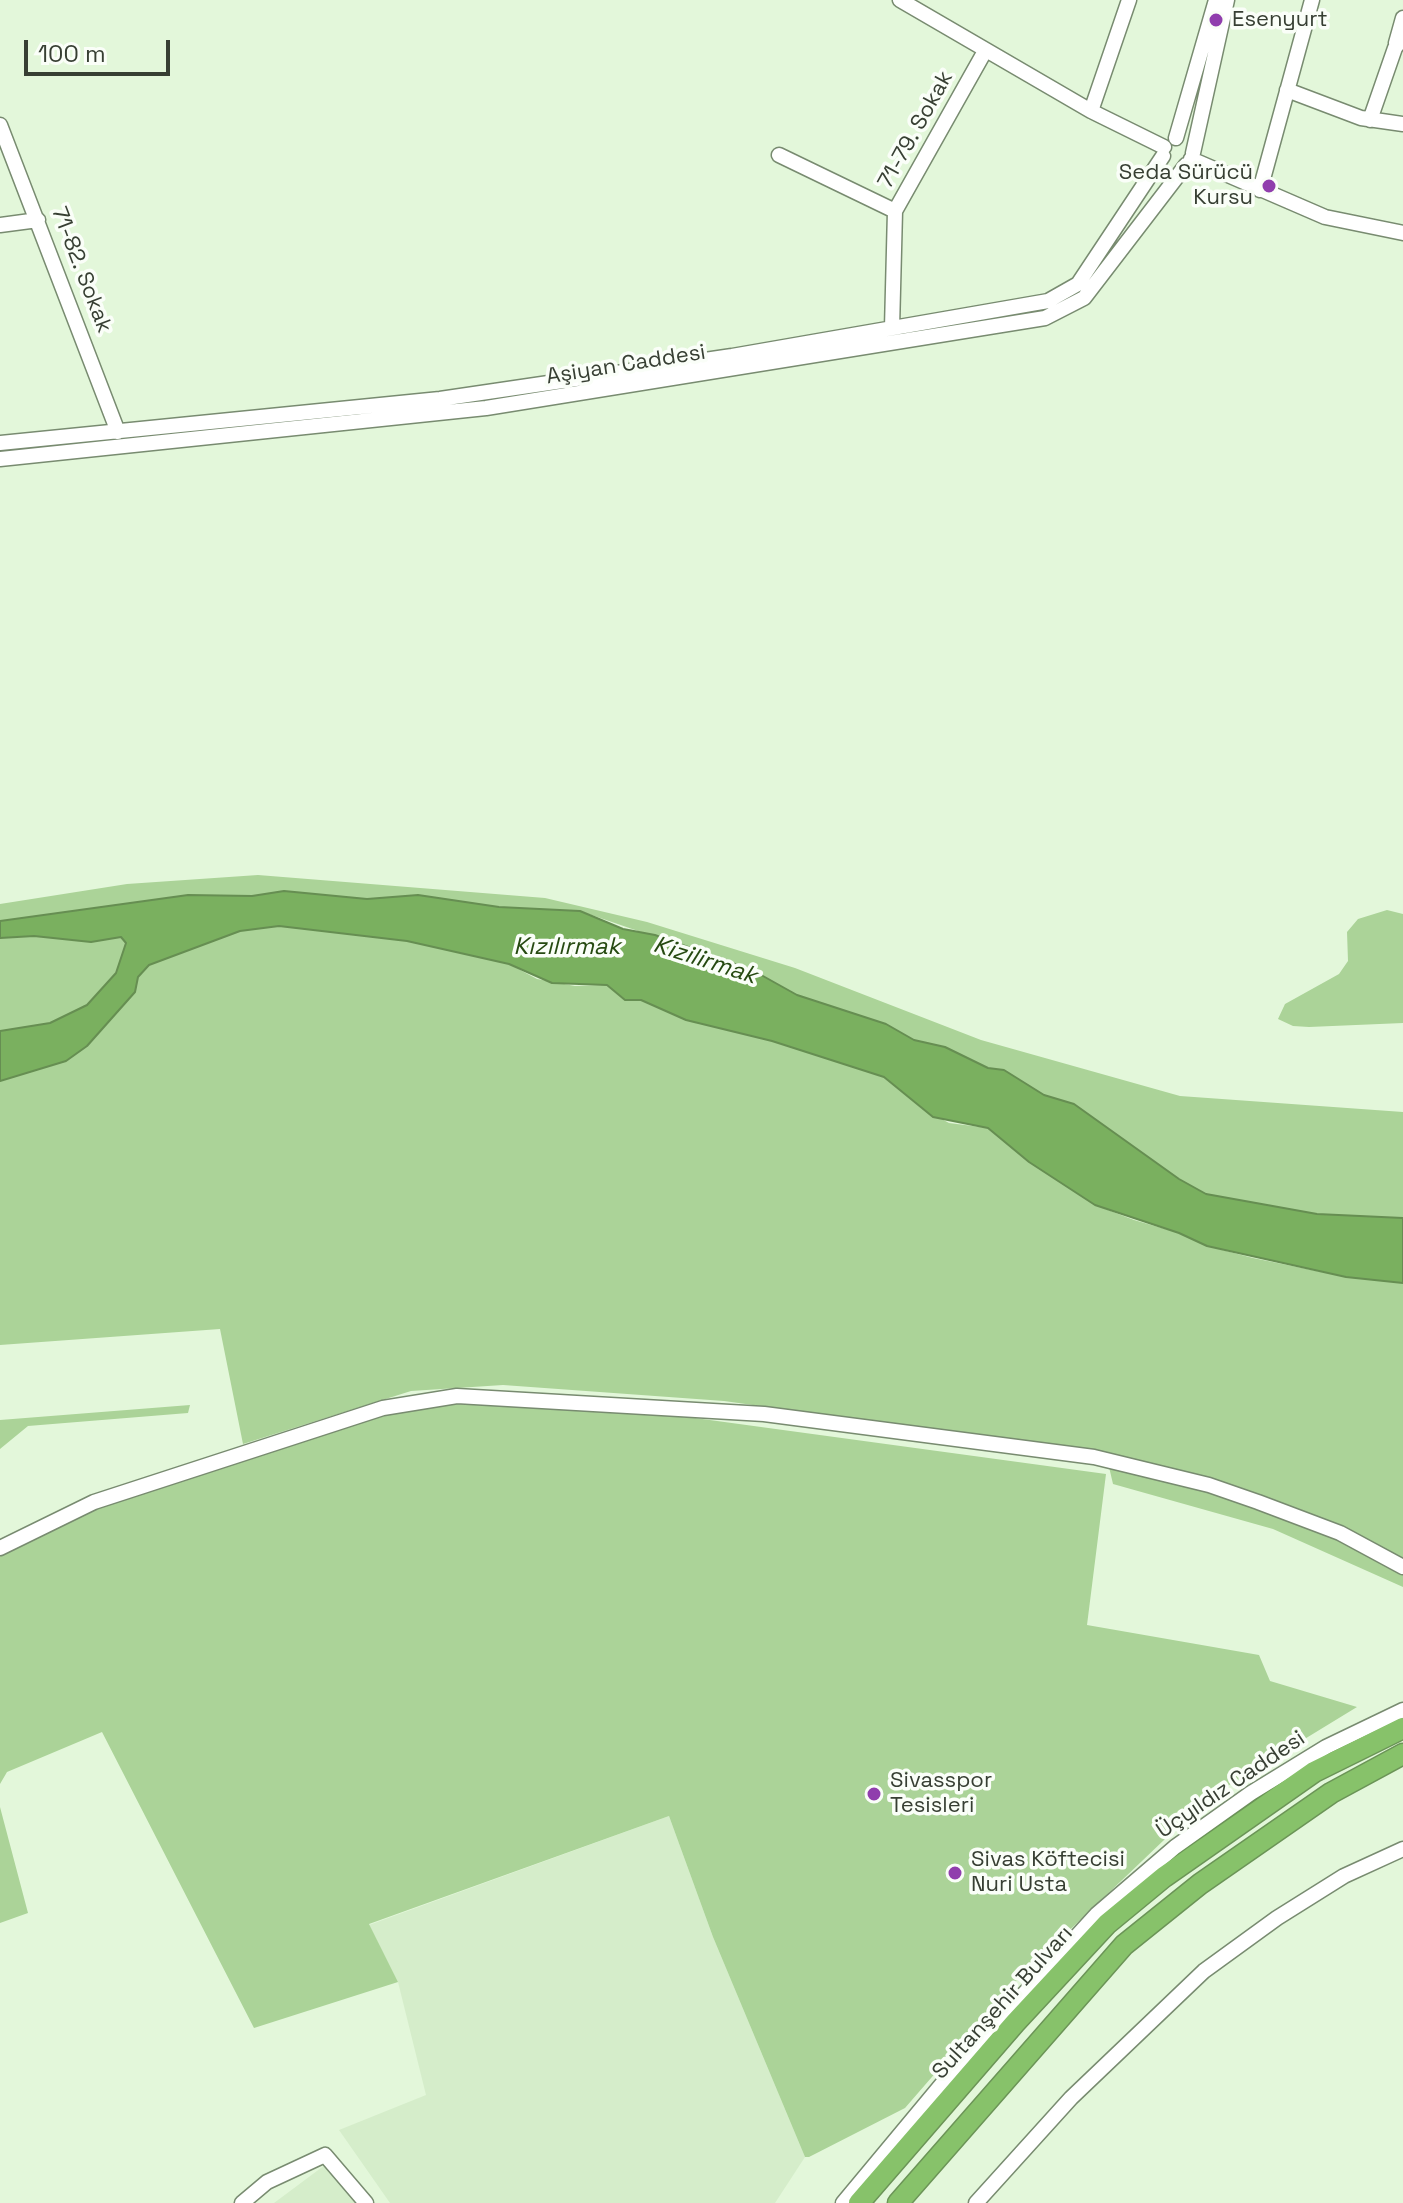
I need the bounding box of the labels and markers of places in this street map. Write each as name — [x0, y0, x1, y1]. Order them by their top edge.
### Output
place label: Esenyurt — [1232, 7, 1328, 33]
marker: Esenyurt — [1207, 11, 1225, 29]
place label: Seda Sürücü Kursu — [1119, 160, 1253, 212]
marker: Seda Sürücü Kursu — [1260, 177, 1278, 195]
place label: Sivasspor Tesisleri — [890, 1768, 992, 1820]
marker: Sivasspor Tesisleri — [865, 1785, 883, 1803]
place label: Sivas Köftecisi Nuri Usta — [971, 1847, 1125, 1898]
marker: Sivas Köftecisi Nuri Usta — [946, 1864, 964, 1882]

